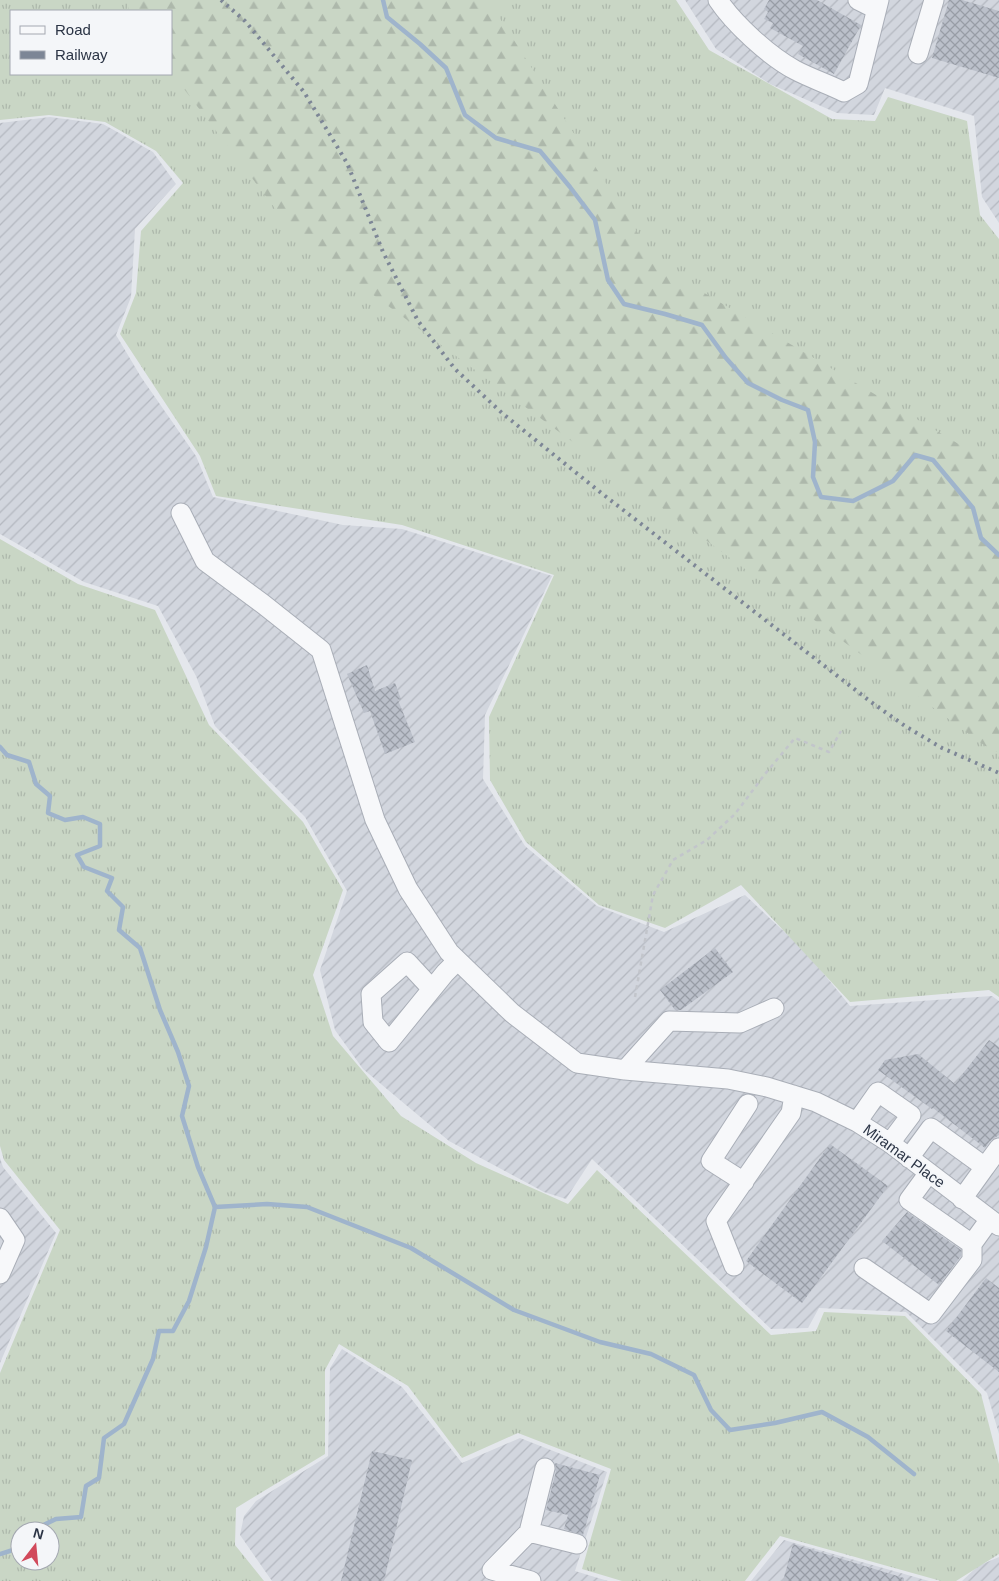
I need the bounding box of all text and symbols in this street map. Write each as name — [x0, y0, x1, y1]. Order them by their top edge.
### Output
legend — [10, 10, 172, 75]
text: Road — [55, 21, 91, 38]
text: Railway — [55, 46, 108, 63]
street label: Miramar Place — [860, 1120, 948, 1191]
north arrow — [10, 1521, 60, 1571]
text: N — [32, 1524, 46, 1543]

